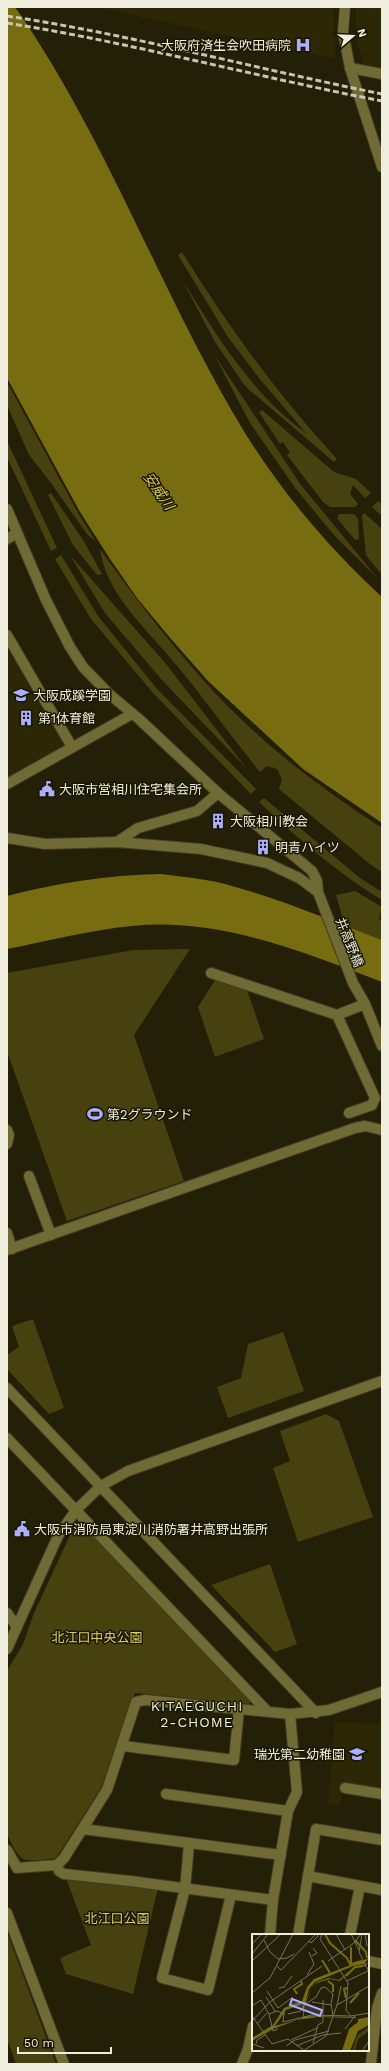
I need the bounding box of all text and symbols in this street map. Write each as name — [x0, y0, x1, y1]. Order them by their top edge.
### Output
north arrow — [333, 16, 373, 56]
text: N — [355, 27, 369, 39]
hospital icon: 大阪府済生会吹田病院 — [294, 36, 312, 54]
place label: 大阪府済生会吹田病院 — [161, 38, 291, 53]
water label: 安威川 — [141, 469, 178, 515]
school or university icon: 大阪成蹊学園 — [12, 686, 30, 704]
place label: 大阪成蹊学園 — [33, 688, 111, 703]
building icon: 第1体育館 — [17, 709, 35, 727]
place label: 第1体育館 — [38, 711, 95, 726]
public building icon: 大阪市営相川住宅集会所 — [38, 780, 56, 798]
place label: 大阪市営相川住宅集会所 — [59, 782, 202, 797]
building icon: 大阪相川教会 — [209, 812, 227, 830]
place label: 大阪相川教会 — [230, 814, 308, 829]
building icon: 明青ハイツ — [254, 838, 272, 856]
place label: 明青ハイツ — [275, 840, 340, 855]
street label: 井高野橋 — [333, 915, 366, 969]
sports icon: 第2グラウンド — [86, 1105, 104, 1123]
place label: 第2グラウンド — [107, 1107, 193, 1122]
public building icon: 大阪市消防局東淀川消防署井高野出張所 — [13, 1520, 31, 1538]
place label: 大阪市消防局東淀川消防署井高野出張所 — [34, 1522, 268, 1537]
park label: 北江口中央公園 — [51, 1630, 143, 1645]
district label: KITAEGUCHI 2-CHOME — [151, 1698, 243, 1730]
school or university icon: 瑞光第二幼稚園 — [348, 1745, 366, 1763]
place label: 瑞光第二幼稚園 — [254, 1747, 345, 1762]
park label: 北江口公園 — [84, 1911, 150, 1926]
inset map — [252, 1934, 369, 2051]
scale bar — [18, 2029, 111, 2055]
text: 50 m — [24, 2036, 54, 2050]

